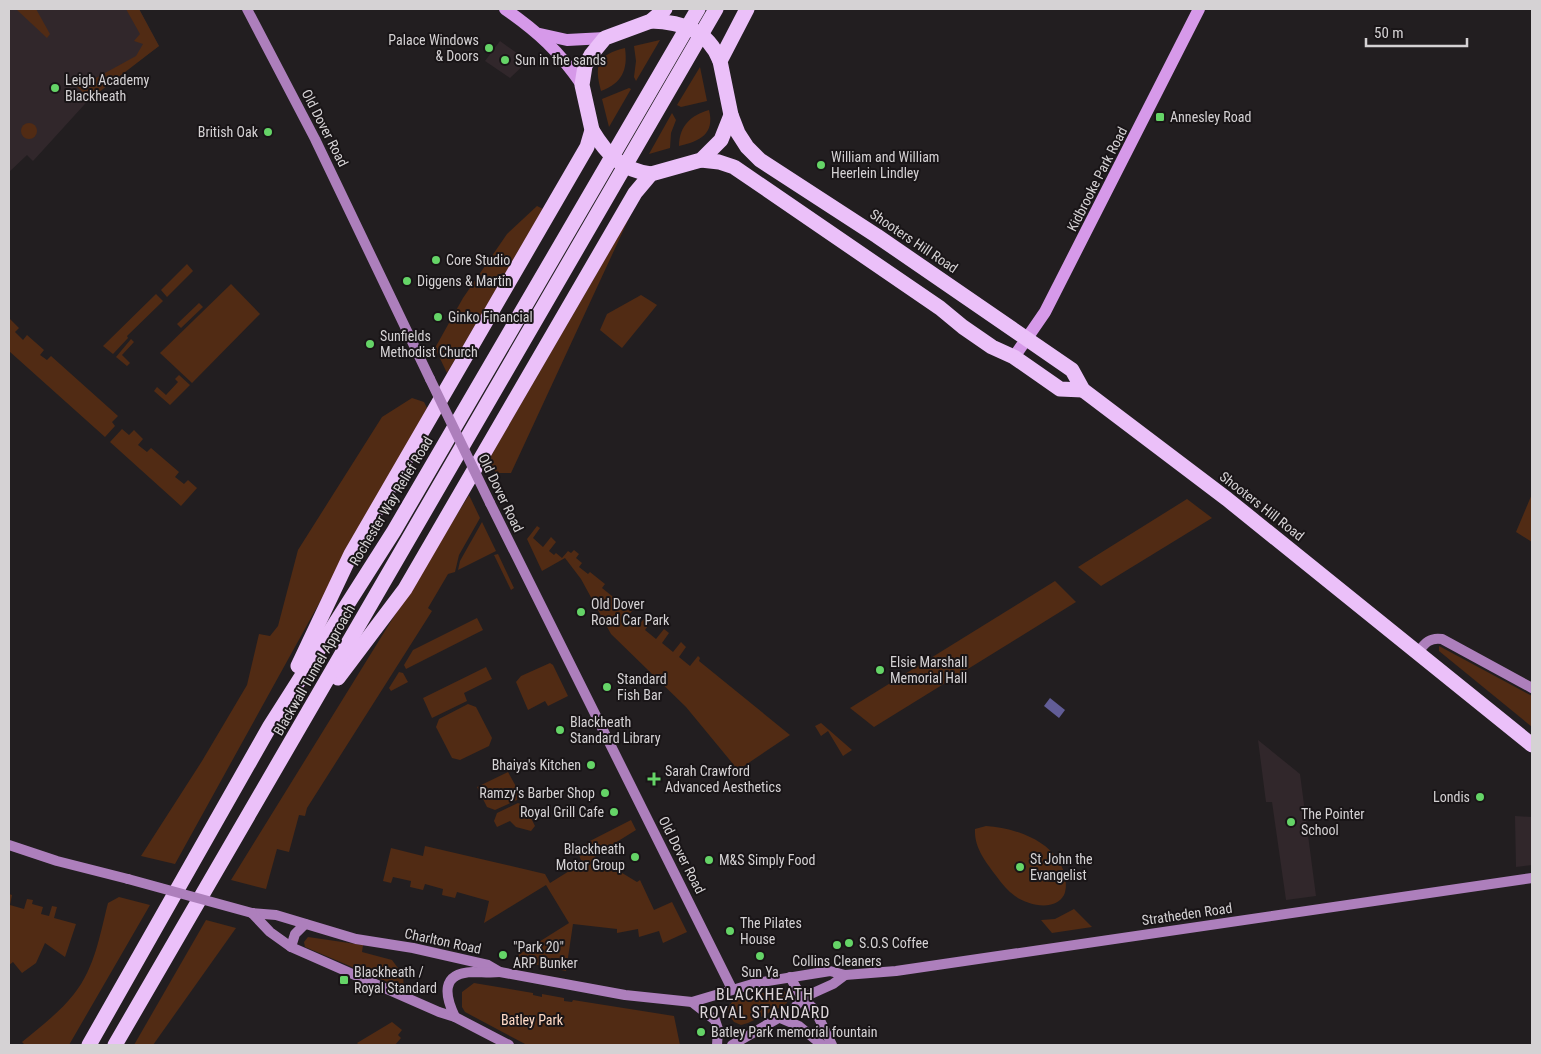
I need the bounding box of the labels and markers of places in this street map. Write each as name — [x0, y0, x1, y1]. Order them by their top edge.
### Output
place label: Palace Windows & Doors — [388, 32, 479, 64]
marker: Palace Windows & Doors — [483, 42, 495, 54]
place label: Sun in the sands — [515, 52, 606, 68]
marker: Sun in the sands — [499, 54, 511, 66]
place label: Leigh Academy Blackheath — [65, 72, 150, 104]
marker: Leigh Academy Blackheath — [49, 82, 61, 94]
place label: Annesley Road — [1170, 109, 1251, 125]
marker: Annesley Road — [1154, 111, 1166, 123]
place label: British Oak — [198, 124, 259, 140]
marker: British Oak — [262, 126, 274, 138]
place label: William and William Heerlein Lindley — [831, 149, 939, 181]
marker: William and William Heerlein Lindley — [815, 159, 827, 171]
place label: Core Studio — [446, 252, 510, 268]
marker: Core Studio — [430, 254, 442, 266]
place label: Diggens & Martin — [417, 273, 512, 289]
marker: Diggens & Martin — [401, 275, 413, 287]
place label: Ginko Financial — [448, 309, 533, 325]
marker: Ginko Financial — [432, 311, 444, 323]
place label: Sunfields Methodist Church — [380, 328, 478, 360]
marker: Sunfields Methodist Church — [364, 338, 376, 350]
place label: Old Dover Road Car Park — [591, 596, 670, 628]
marker: Old Dover Road Car Park — [575, 606, 587, 618]
place label: Elsie Marshall Memorial Hall — [890, 654, 967, 686]
marker: Elsie Marshall Memorial Hall — [874, 664, 886, 676]
place label: Standard Fish Bar — [617, 671, 667, 703]
marker: Standard Fish Bar — [601, 681, 613, 693]
place label: Blackheath Standard Library — [570, 714, 661, 746]
marker: Blackheath Standard Library — [554, 724, 566, 736]
place label: Bhaiya's Kitchen — [492, 757, 581, 773]
marker: Bhaiya's Kitchen — [585, 759, 597, 771]
place label: Sarah Crawford Advanced Aesthetics — [665, 763, 781, 795]
marker: Sarah Crawford Advanced Aesthetics — [647, 772, 661, 786]
place label: Ramzy's Barber Shop — [479, 785, 595, 801]
marker: Ramzy's Barber Shop — [599, 787, 611, 799]
place label: Londis — [1433, 789, 1470, 805]
marker: Londis — [1474, 791, 1486, 803]
place label: Royal Grill Cafe — [520, 804, 604, 820]
marker: Royal Grill Cafe — [608, 806, 620, 818]
place label: The Pointer School — [1301, 806, 1365, 838]
marker: The Pointer School — [1285, 816, 1297, 828]
place label: Blackheath Motor Group — [556, 841, 625, 873]
marker: Blackheath Motor Group — [629, 851, 641, 863]
place label: St John the Evangelist — [1030, 851, 1093, 883]
place label: M&S Simply Food — [719, 852, 815, 868]
marker: M&S Simply Food — [703, 854, 715, 866]
marker: St John the Evangelist — [1014, 861, 1026, 873]
place label: The Pilates House — [740, 915, 802, 947]
marker: The Pilates House — [724, 925, 736, 937]
place label: S.O.S Coffee — [859, 935, 929, 951]
marker: S.O.S Coffee — [843, 937, 855, 949]
place label: "Park 20" ARP Bunker — [513, 939, 578, 971]
marker: Collins Cleaners — [831, 939, 843, 951]
marker: "Park 20" ARP Bunker — [497, 949, 509, 961]
marker: Sun Ya — [754, 950, 766, 962]
place label: Collins Cleaners — [792, 953, 882, 969]
place label: Blackheath / Royal Standard — [354, 964, 437, 996]
place label: Sun Ya — [741, 964, 779, 980]
marker: Blackheath / Royal Standard — [338, 974, 350, 986]
place label: Batley Park memorial fountain — [711, 1024, 878, 1040]
marker: Batley Park memorial fountain — [695, 1026, 707, 1038]

